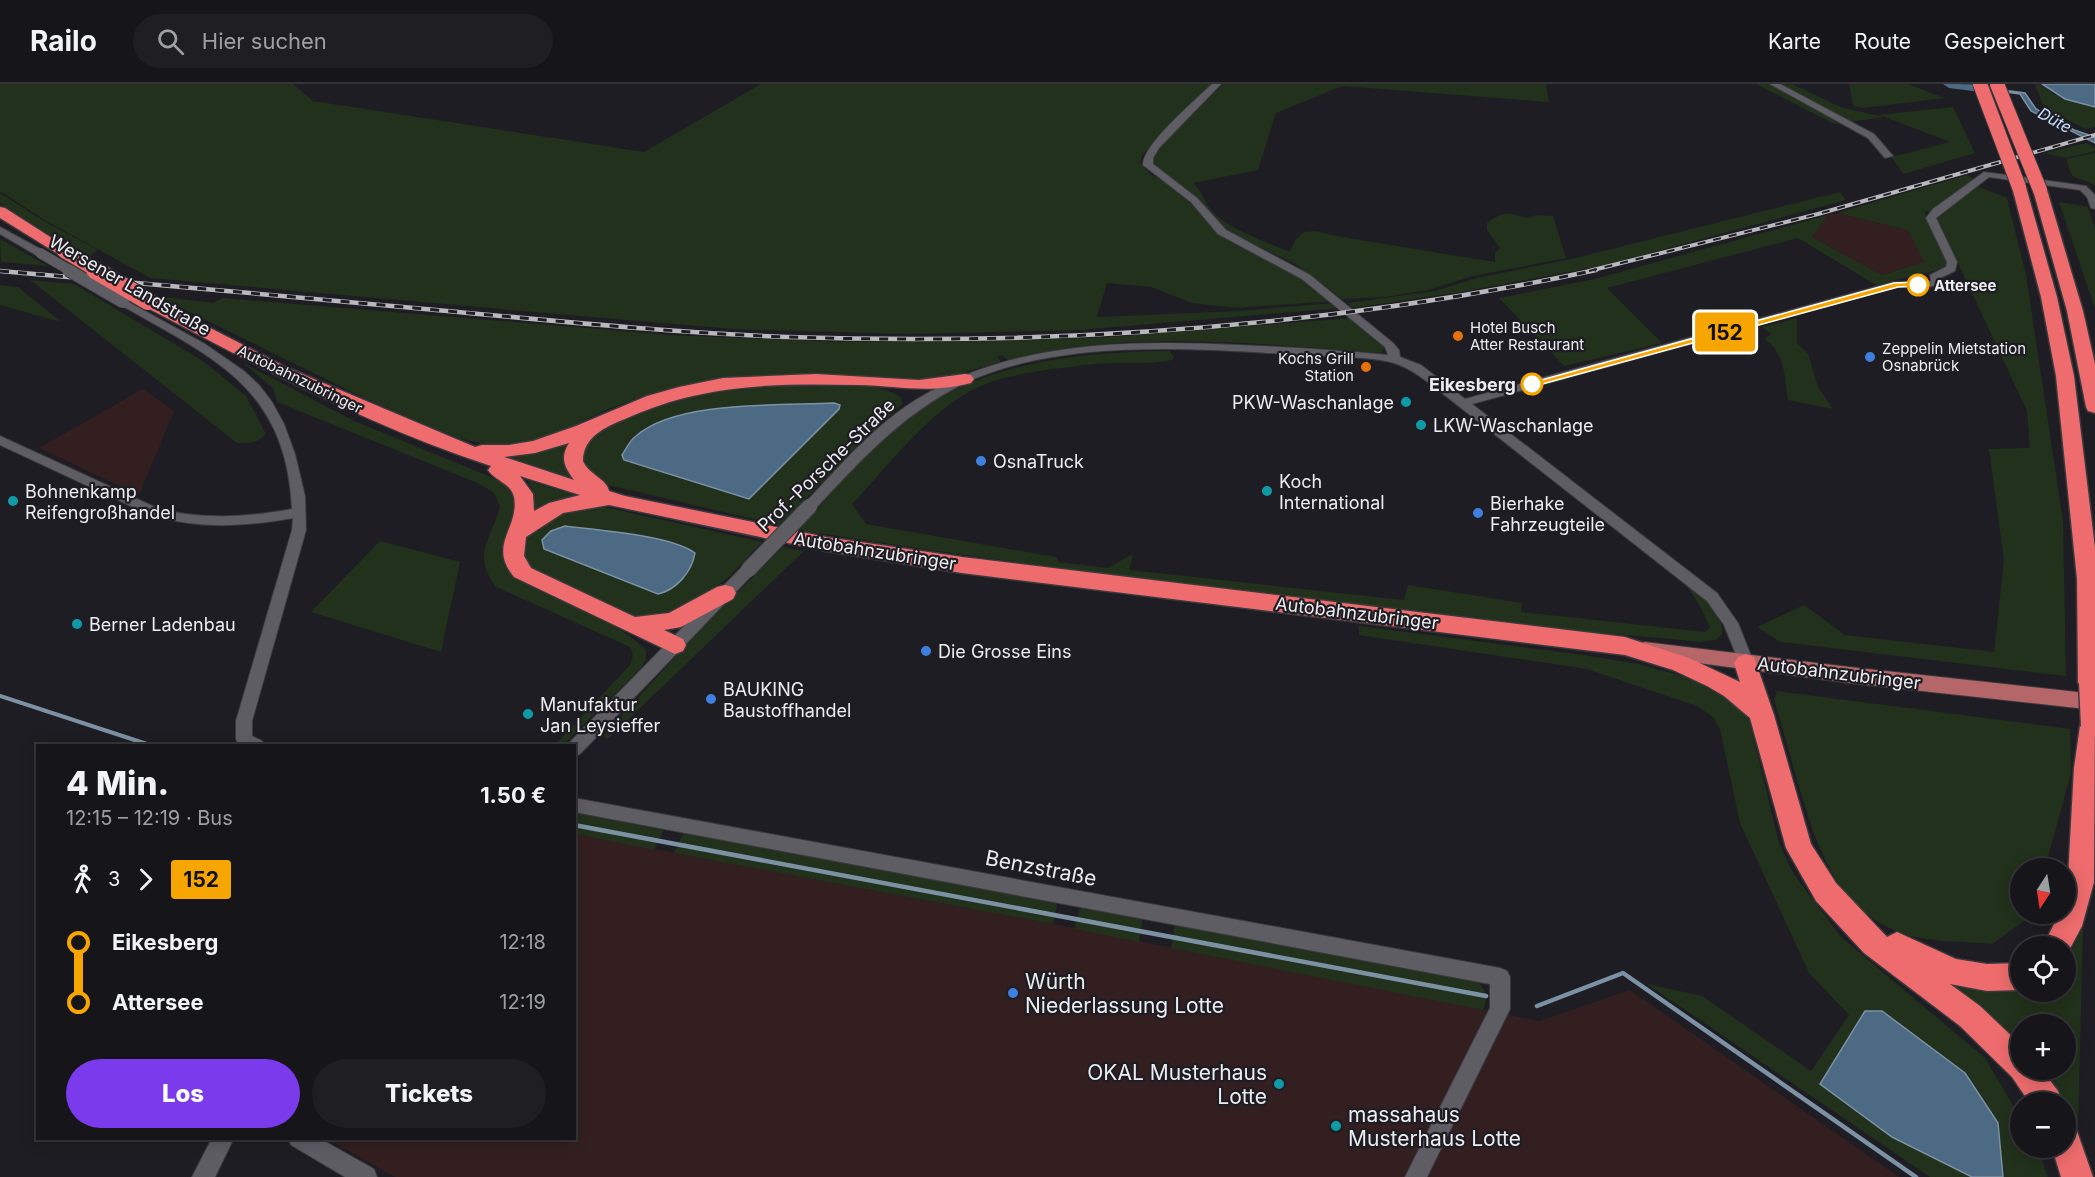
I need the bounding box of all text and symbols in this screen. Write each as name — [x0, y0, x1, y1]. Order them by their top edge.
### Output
search box — [133, 14, 553, 68]
text: Railo — [30, 24, 97, 58]
icon: search — [154, 25, 187, 58]
text: Hier suchen — [202, 28, 327, 54]
text: Karte — [1768, 29, 1821, 54]
text: Route — [1854, 29, 1911, 54]
text: Gespeichert — [1944, 29, 2065, 54]
water label: Düte — [2035, 103, 2075, 137]
street label: Wersener Landstraße — [46, 230, 214, 340]
marker: Attersee — [1907, 274, 1929, 296]
place label: Attersee — [1934, 276, 1996, 295]
line badge: 152 — [1690, 312, 1760, 352]
place label: Hotel Busch Atter Restaurant — [1470, 318, 1584, 354]
text: 152 — [1707, 320, 1743, 345]
marker: Hotel Busch Atter Restaurant — [1451, 329, 1465, 343]
place label: Zeppelin Mietstation Osnabrück — [1882, 339, 2026, 375]
street label: Autobahnzubringer — [234, 340, 366, 418]
place label: Kochs Grill Station — [1278, 349, 1354, 385]
marker: Zeppelin Mietstation Osnabrück — [1863, 350, 1877, 364]
marker: Kochs Grill Station — [1359, 360, 1373, 374]
marker: Eikesberg — [1521, 373, 1543, 395]
place label: Eikesberg — [1429, 374, 1516, 395]
place label: PKW-Waschanlage — [1232, 392, 1394, 413]
street label: Prof.-Porsche-Straße — [753, 394, 899, 536]
marker: PKW-Waschanlage — [1399, 395, 1413, 409]
place label: LKW-Waschanlage — [1433, 415, 1594, 436]
marker: LKW-Waschanlage — [1414, 418, 1428, 432]
place label: OsnaTruck — [993, 451, 1084, 472]
marker: OsnaTruck — [974, 454, 988, 468]
place label: Koch International — [1279, 471, 1385, 513]
place label: Bohnenkamp Reifengroßhandel — [25, 481, 175, 523]
marker: Koch International — [1260, 484, 1274, 498]
place label: Bierhake Fahrzeugteile — [1490, 493, 1605, 535]
marker: Bohnenkamp Reifengroßhandel — [6, 494, 20, 508]
marker: Bierhake Fahrzeugteile — [1471, 506, 1485, 520]
street label: Autobahnzubringer — [792, 528, 958, 574]
street label: Autobahnzubringer — [1274, 593, 1440, 633]
place label: Berner Ladenbau — [89, 614, 236, 635]
marker: Berner Ladenbau — [70, 617, 84, 631]
place label: Die Grosse Eins — [938, 641, 1071, 662]
marker: Die Grosse Eins — [919, 644, 933, 658]
street label: Autobahnzubringer — [1756, 653, 1922, 693]
place label: BAUKING Baustoffhandel — [723, 679, 851, 721]
marker: BAUKING Baustoffhandel — [704, 692, 718, 706]
place label: Manufaktur Jan Leysieffer — [540, 694, 660, 736]
marker: Manufaktur Jan Leysieffer — [521, 707, 535, 721]
text: 4 Min. — [66, 763, 169, 803]
text: 1.50 € — [480, 782, 546, 808]
text: 12:15 – 12:19 · Bus — [66, 806, 233, 830]
street label: Benzstraße — [983, 845, 1099, 891]
north arrow — [2010, 858, 2076, 924]
map controls — [2010, 858, 2076, 1158]
icon: walk — [66, 863, 99, 896]
icon: forward — [129, 863, 162, 896]
text: 3 — [108, 867, 120, 891]
text: 152 — [183, 867, 219, 892]
text: Eikesberg — [112, 929, 218, 955]
text: 12:18 — [499, 930, 546, 954]
button: locate — [2010, 936, 2076, 1002]
place label: Würth Niederlassung Lotte — [1025, 969, 1224, 1018]
marker: Würth Niederlassung Lotte — [1006, 986, 1020, 1000]
text: Attersee — [112, 989, 204, 1015]
text: 12:19 — [499, 990, 546, 1014]
button: + — [2010, 1014, 2076, 1080]
button: Los — [66, 1059, 300, 1128]
button: Tickets — [312, 1059, 546, 1128]
place label: OKAL Musterhaus Lotte — [1087, 1060, 1267, 1109]
marker: OKAL Musterhaus Lotte — [1272, 1077, 1286, 1091]
button: − — [2010, 1092, 2076, 1158]
place label: massahaus Musterhaus Lotte — [1348, 1102, 1521, 1151]
marker: massahaus Musterhaus Lotte — [1329, 1119, 1343, 1133]

